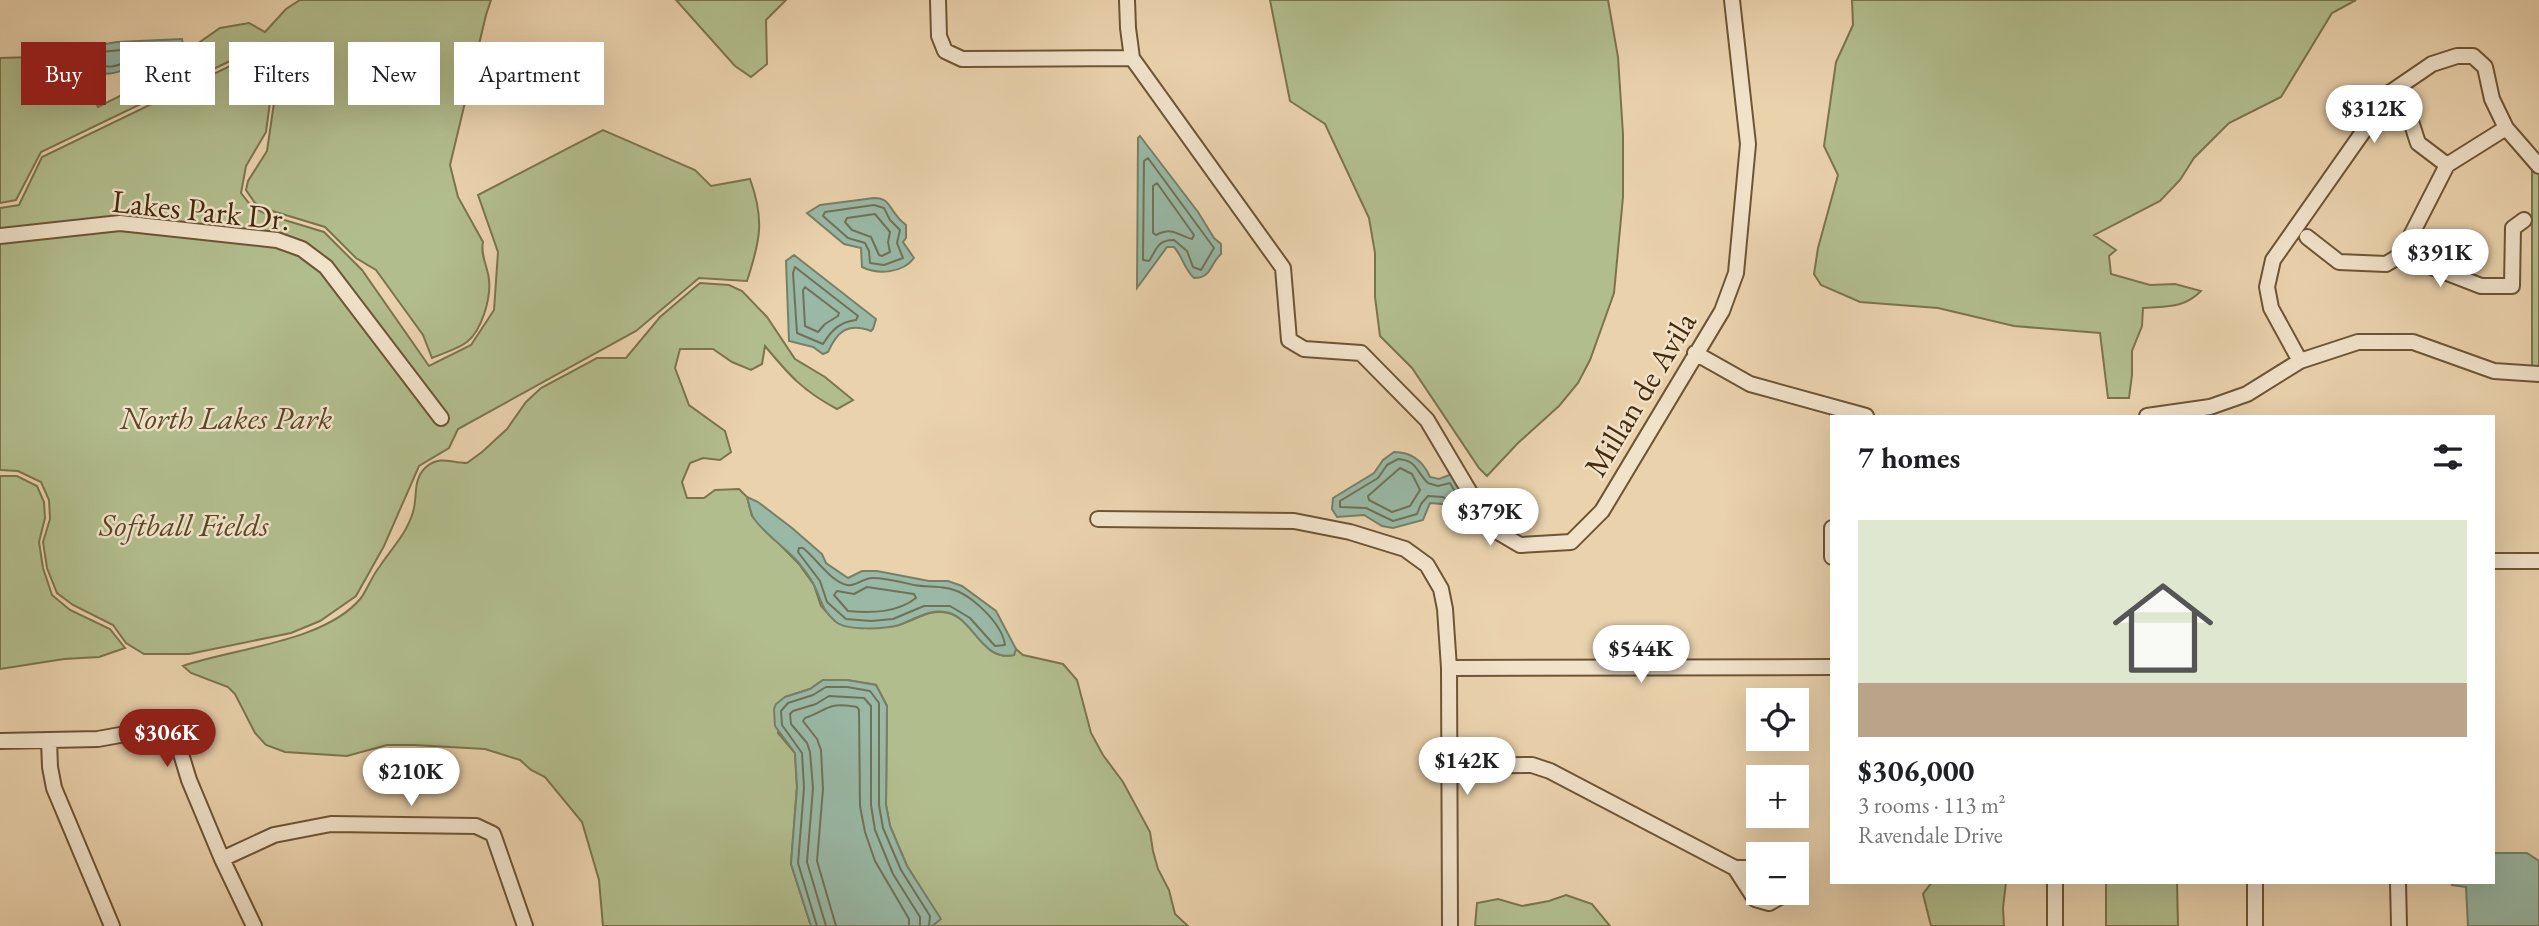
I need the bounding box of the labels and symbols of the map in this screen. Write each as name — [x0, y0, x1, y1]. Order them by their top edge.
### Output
pin: $312K — [2325, 86, 2423, 145]
street label: Lakes Park Dr. — [110, 180, 292, 240]
pin: $391K — [2391, 230, 2489, 289]
street label: Millan de Avila — [1574, 304, 1706, 484]
park label: North Lakes Park — [119, 397, 333, 439]
pin: $379K — [1441, 489, 1539, 548]
park label: Softball Fields — [98, 504, 269, 546]
pin: $544K — [1592, 626, 1690, 685]
pin: $306K — [118, 710, 216, 769]
pin: $142K — [1418, 738, 1516, 797]
pin: $210K — [362, 748, 460, 808]

